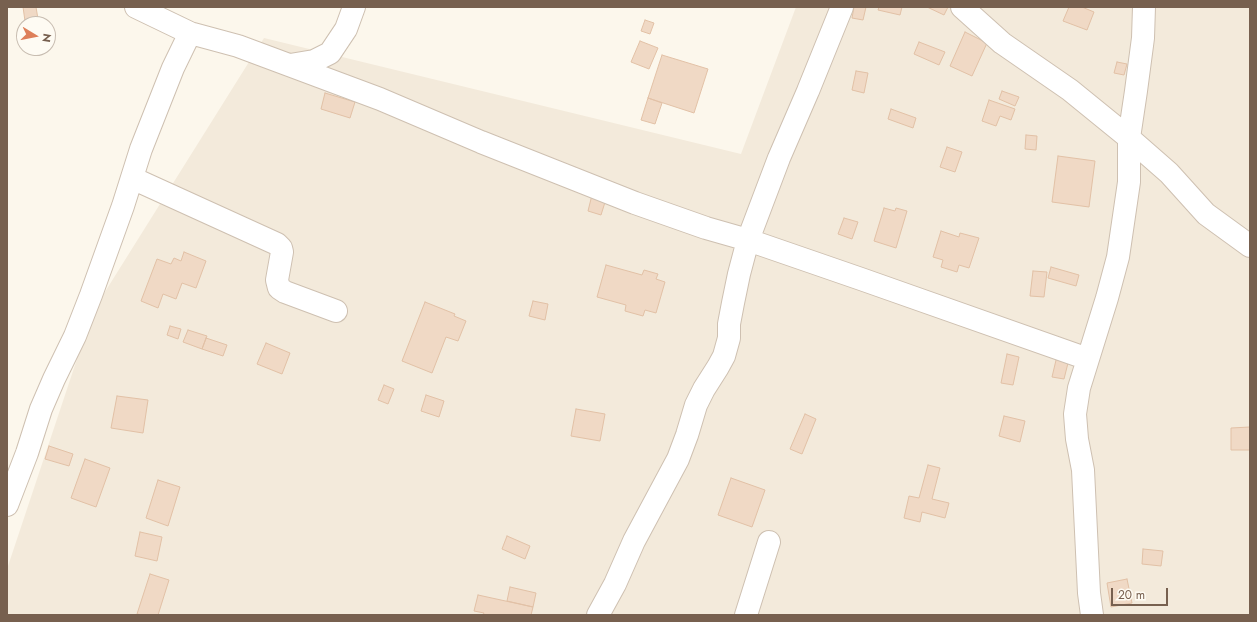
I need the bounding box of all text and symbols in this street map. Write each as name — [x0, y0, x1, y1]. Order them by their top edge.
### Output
north arrow — [16, 16, 56, 56]
text: N — [38, 32, 55, 44]
scale bar — [1113, 580, 1170, 606]
text: 20 m — [1118, 586, 1145, 604]

